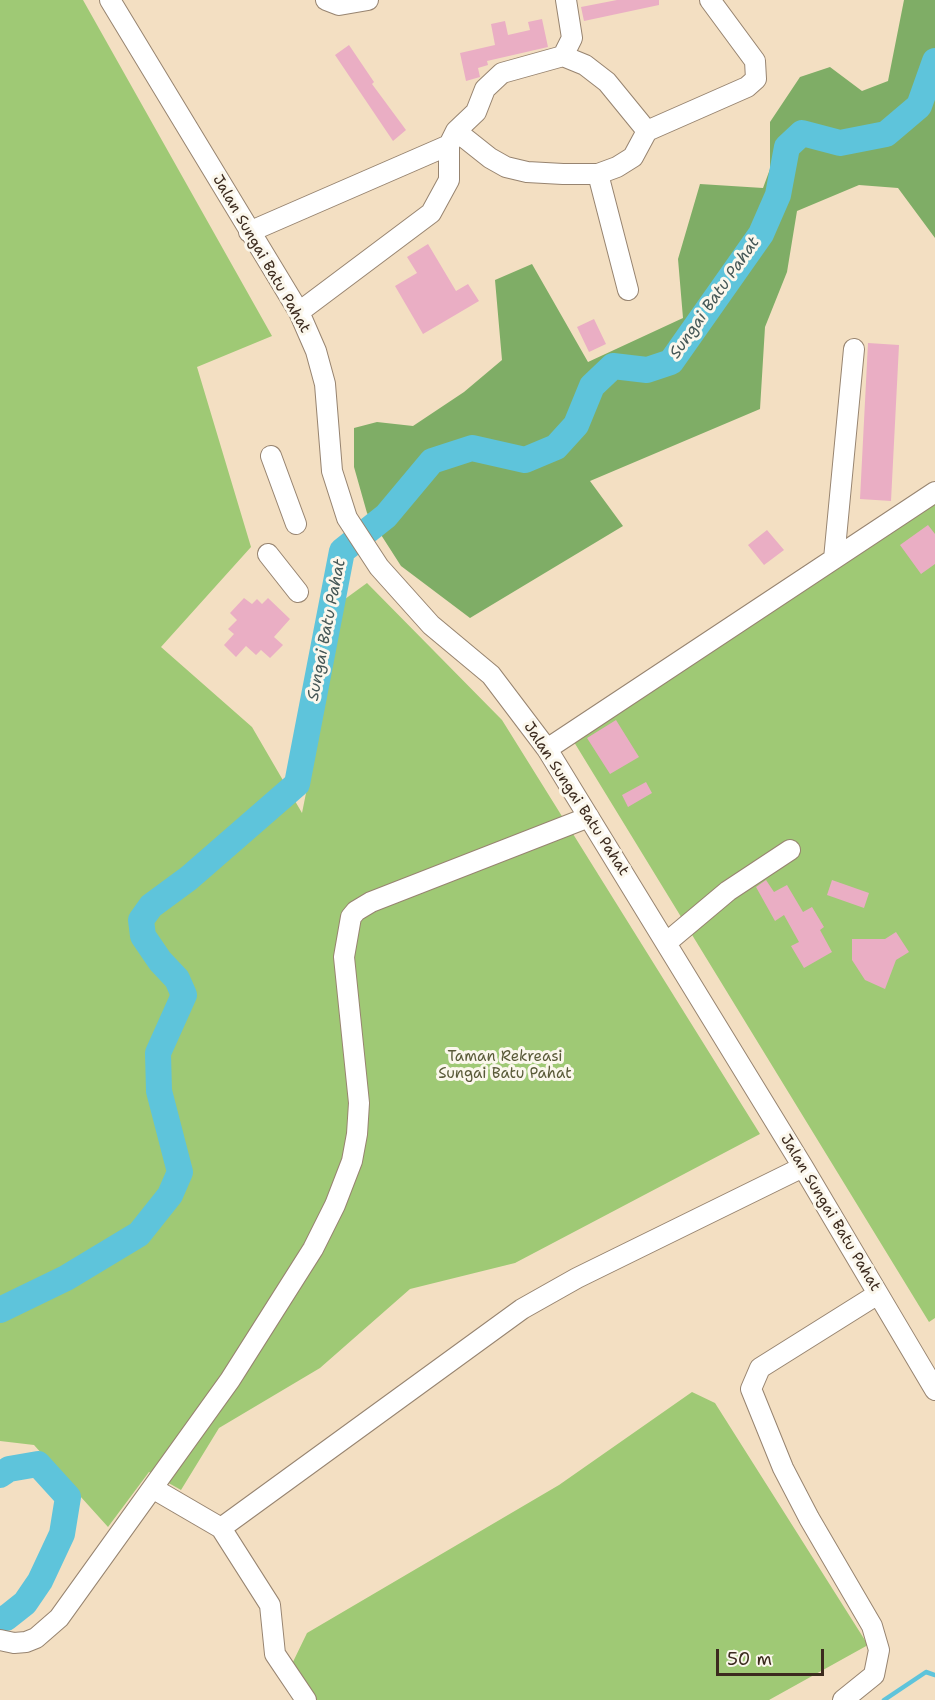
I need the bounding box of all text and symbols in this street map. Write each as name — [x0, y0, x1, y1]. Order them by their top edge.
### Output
street label: Jalan Sungai Batu Pahat — [208, 172, 314, 336]
water label: Sungai Batu Pahat — [666, 234, 764, 362]
water label: Sungai Batu Pahat — [304, 558, 350, 702]
street label: Jalan Sungai Batu Pahat — [520, 719, 632, 879]
park label: Taman Rekreasi Sungai Batu Pahat — [438, 1048, 572, 1083]
street label: Jalan Sungai Batu Pahat — [776, 1131, 884, 1295]
scale bar — [719, 1637, 827, 1675]
text: 50 m — [727, 1647, 772, 1671]

